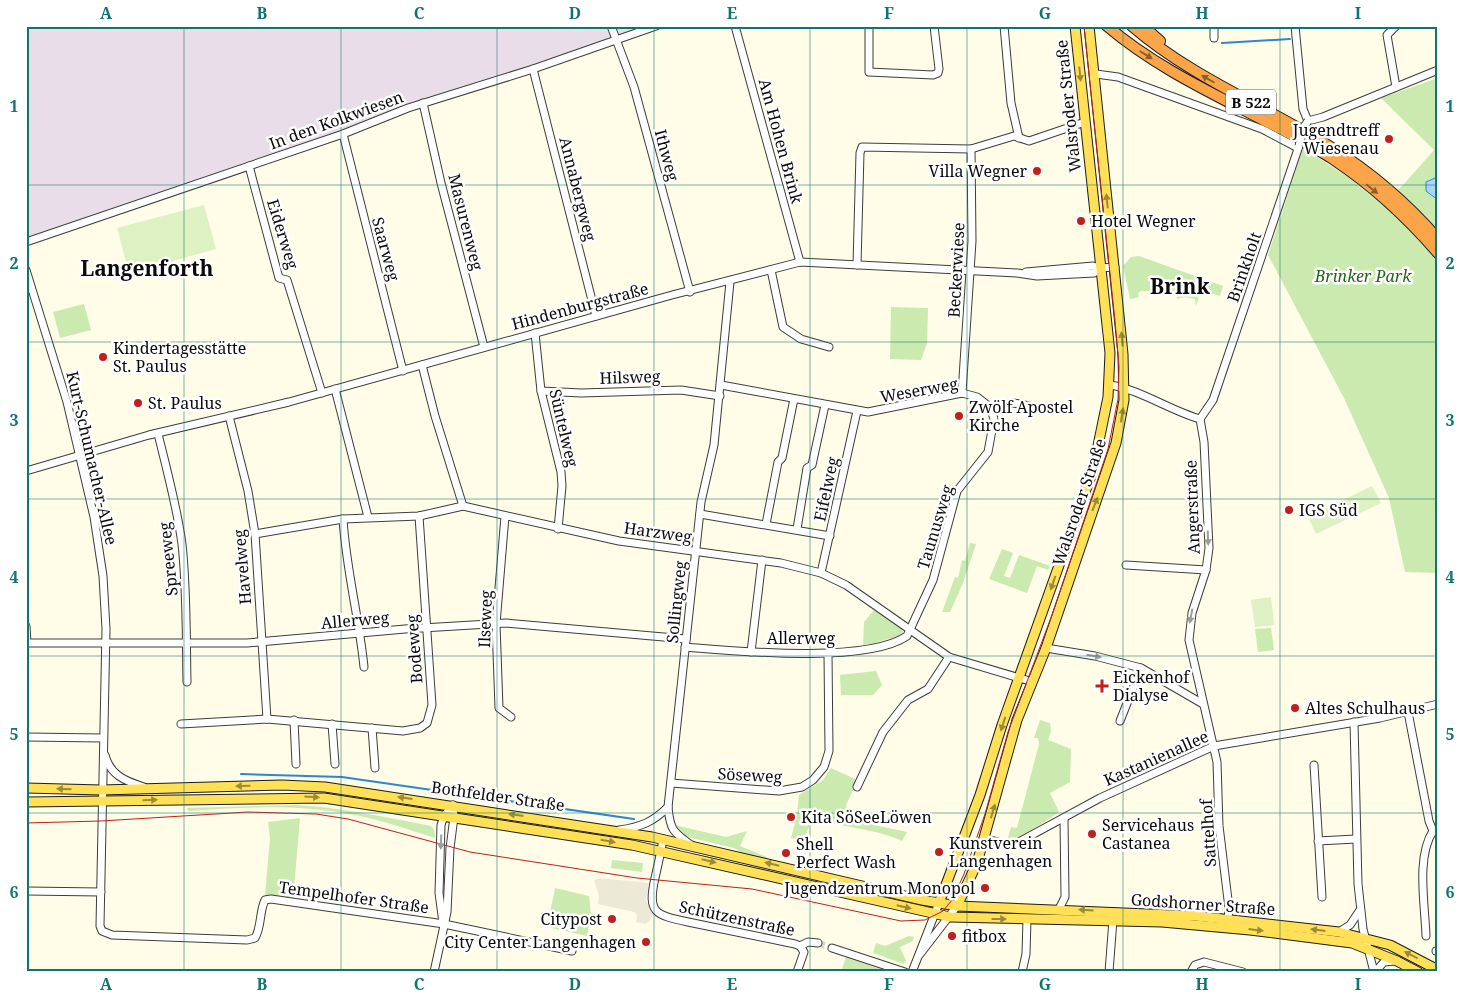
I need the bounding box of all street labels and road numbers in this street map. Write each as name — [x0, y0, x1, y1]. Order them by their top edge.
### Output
street label: Walsroder Straße — [1050, 39, 1086, 173]
street label: Am Hohen Brink — [754, 76, 808, 207]
street label: In den Kolkwiesen — [266, 86, 406, 154]
road number: B 522 — [1226, 90, 1276, 114]
street label: Ithweg — [650, 127, 685, 184]
street label: Annabergweg — [554, 135, 602, 244]
street label: Masurenweg — [443, 171, 489, 273]
street label: Eiderweg — [262, 196, 304, 272]
street label: Saarweg — [367, 215, 405, 284]
street label: Beckerwiese — [943, 222, 969, 318]
street label: Brinkholt — [1222, 229, 1266, 305]
street label: Hindenburgstraße — [509, 277, 651, 335]
street label: Hilsweg — [599, 365, 661, 389]
street label: Kurt-Schumacher-Allee — [61, 369, 123, 547]
street label: Weserweg — [878, 372, 960, 408]
street label: Süntelweg — [544, 387, 584, 469]
street label: Walsroder Straße — [1047, 435, 1111, 569]
street label: Eifelweg — [808, 454, 844, 523]
street label: Angerstraße — [1179, 459, 1205, 555]
street label: Taunusweg — [912, 482, 958, 572]
street label: Harzweg — [623, 516, 694, 548]
street label: Spreeweg — [153, 521, 183, 597]
street label: Havelweg — [228, 528, 256, 606]
street label: Sollingweg — [661, 559, 691, 644]
street label: Ilseweg — [473, 589, 497, 648]
street label: Allerweg — [320, 606, 390, 634]
street label: Bodeweg — [401, 613, 427, 684]
street label: Allerweg — [767, 627, 836, 649]
street label: Kastanienallee — [1100, 725, 1212, 791]
street label: Söseweg — [717, 762, 783, 788]
street label: Bothfelder Straße — [430, 776, 566, 816]
street label: Sattelhof — [1195, 796, 1221, 868]
street label: Tempelhofer Straße — [278, 876, 430, 918]
street label: Godshorner Straße — [1130, 888, 1276, 920]
street label: Schützenstraße — [677, 895, 797, 941]

